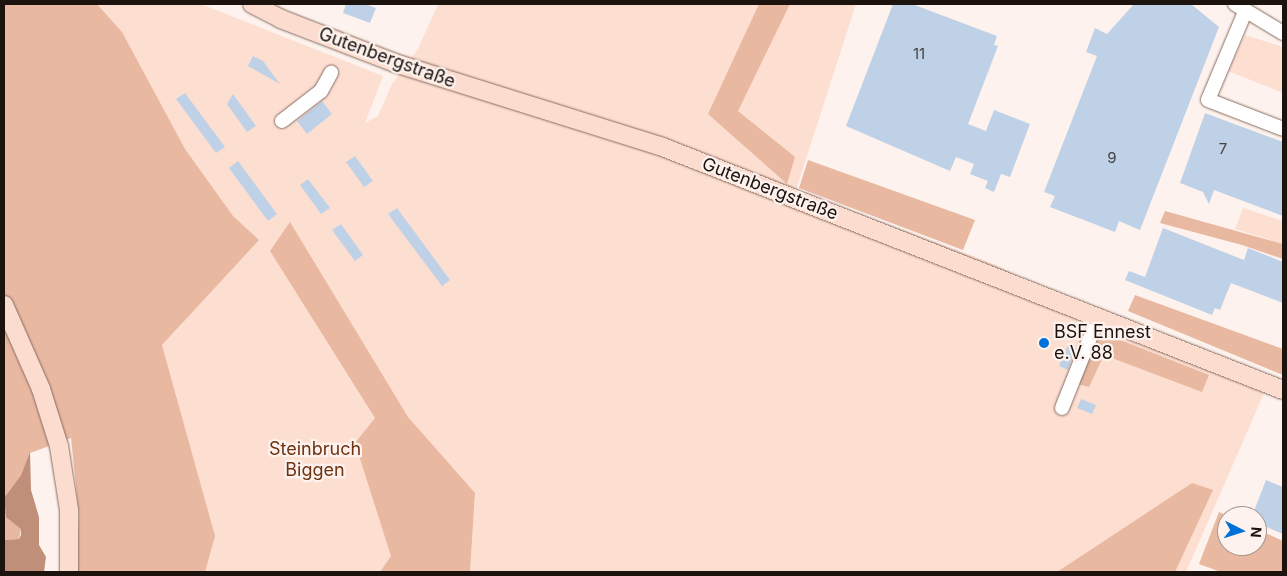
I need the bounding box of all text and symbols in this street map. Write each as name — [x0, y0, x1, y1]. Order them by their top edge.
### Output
street label: Gutenbergstraße — [316, 23, 458, 93]
house number: 11 — [913, 45, 925, 63]
house number: 7 — [1219, 140, 1227, 158]
house number: 9 — [1107, 149, 1117, 167]
street label: Gutenbergstraße — [699, 153, 841, 225]
place label: BSF Ennest e.V. 88 — [1054, 322, 1151, 364]
marker: BSF Ennest e.V. 88 — [1038, 337, 1050, 349]
park label: Steinbruch Biggen — [269, 439, 361, 482]
north arrow — [1217, 506, 1267, 556]
text: N — [1248, 526, 1265, 538]

